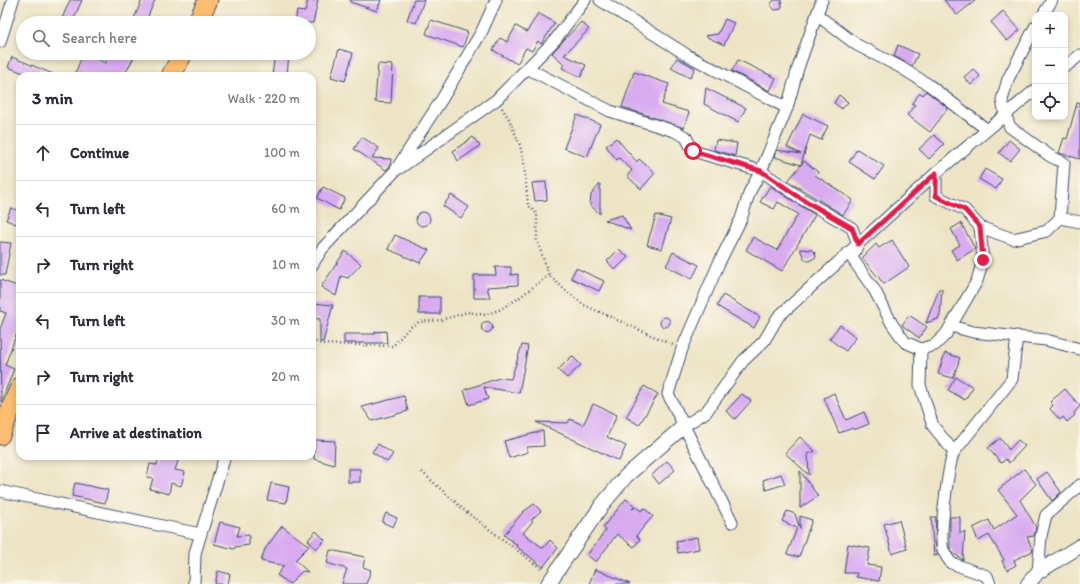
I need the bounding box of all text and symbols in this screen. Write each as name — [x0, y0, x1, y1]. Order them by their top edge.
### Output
map controls — [1032, 12, 1068, 120]
button: + — [1032, 12, 1068, 48]
search box — [16, 16, 316, 60]
icon: search — [30, 27, 52, 49]
text: Search here — [62, 29, 137, 47]
button: − — [1032, 48, 1068, 84]
button: locate — [1032, 84, 1068, 120]
text: 3 min — [32, 88, 73, 108]
text: Walk · 220 m — [228, 91, 300, 106]
icon: ahead — [32, 142, 54, 164]
route start — [684, 142, 702, 160]
text: Continue — [70, 144, 129, 162]
text: 100 m — [264, 145, 300, 160]
icon: left — [32, 198, 54, 220]
text: Turn left — [70, 200, 125, 218]
text: 60 m — [271, 201, 300, 216]
route end — [974, 251, 992, 269]
icon: right — [32, 254, 54, 276]
text: Turn right — [70, 256, 134, 274]
text: 10 m — [272, 257, 300, 272]
icon: left — [32, 310, 54, 332]
text: Turn left — [70, 312, 125, 330]
text: 30 m — [271, 313, 300, 328]
icon: right — [32, 366, 54, 388]
text: Turn right — [70, 368, 134, 386]
text: 20 m — [271, 369, 300, 384]
icon: arrive — [32, 422, 54, 444]
text: Arrive at destination — [70, 424, 202, 442]

